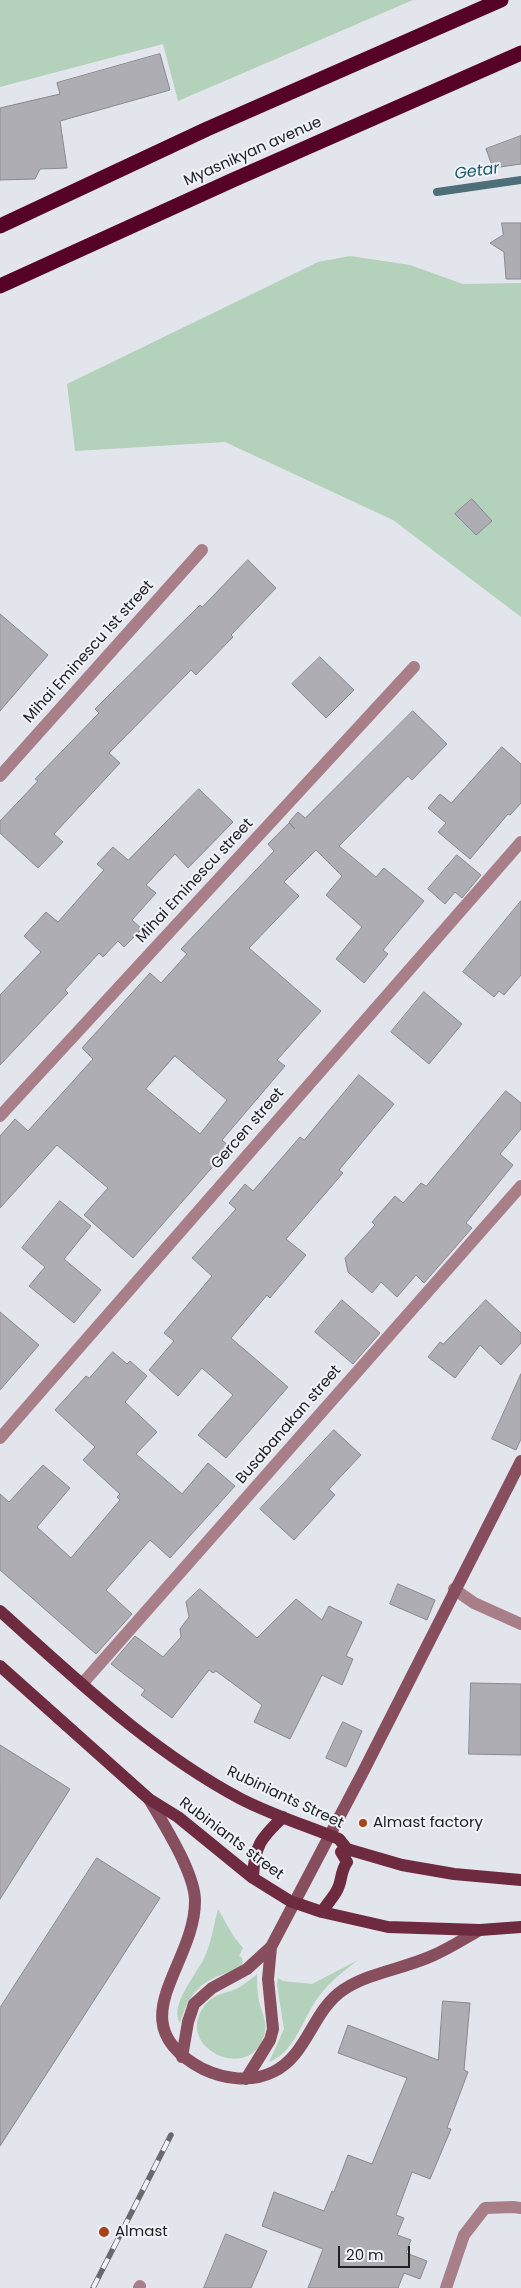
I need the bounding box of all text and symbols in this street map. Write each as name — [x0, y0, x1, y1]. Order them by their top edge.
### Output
street label: Myasnikyan avenue — [181, 113, 325, 191]
water label: Getar — [453, 159, 501, 185]
street label: Mihai Eminescu 1st street — [20, 577, 158, 727]
street label: Mihai Eminescu street — [133, 815, 257, 947]
street label: Gercen street — [208, 1085, 288, 1173]
street label: Busabanakan street — [233, 1362, 345, 1488]
street label: Rubiniants Street — [224, 1763, 346, 1833]
street label: Rubiniants street — [175, 1794, 287, 1884]
place label: Almast factory — [373, 1814, 483, 1832]
marker: Almast factory — [357, 1817, 369, 1829]
place label: Almast — [115, 2223, 168, 2241]
marker: Almast — [97, 2225, 111, 2239]
scale bar — [341, 2236, 414, 2268]
text: 20 m — [346, 2244, 384, 2265]

